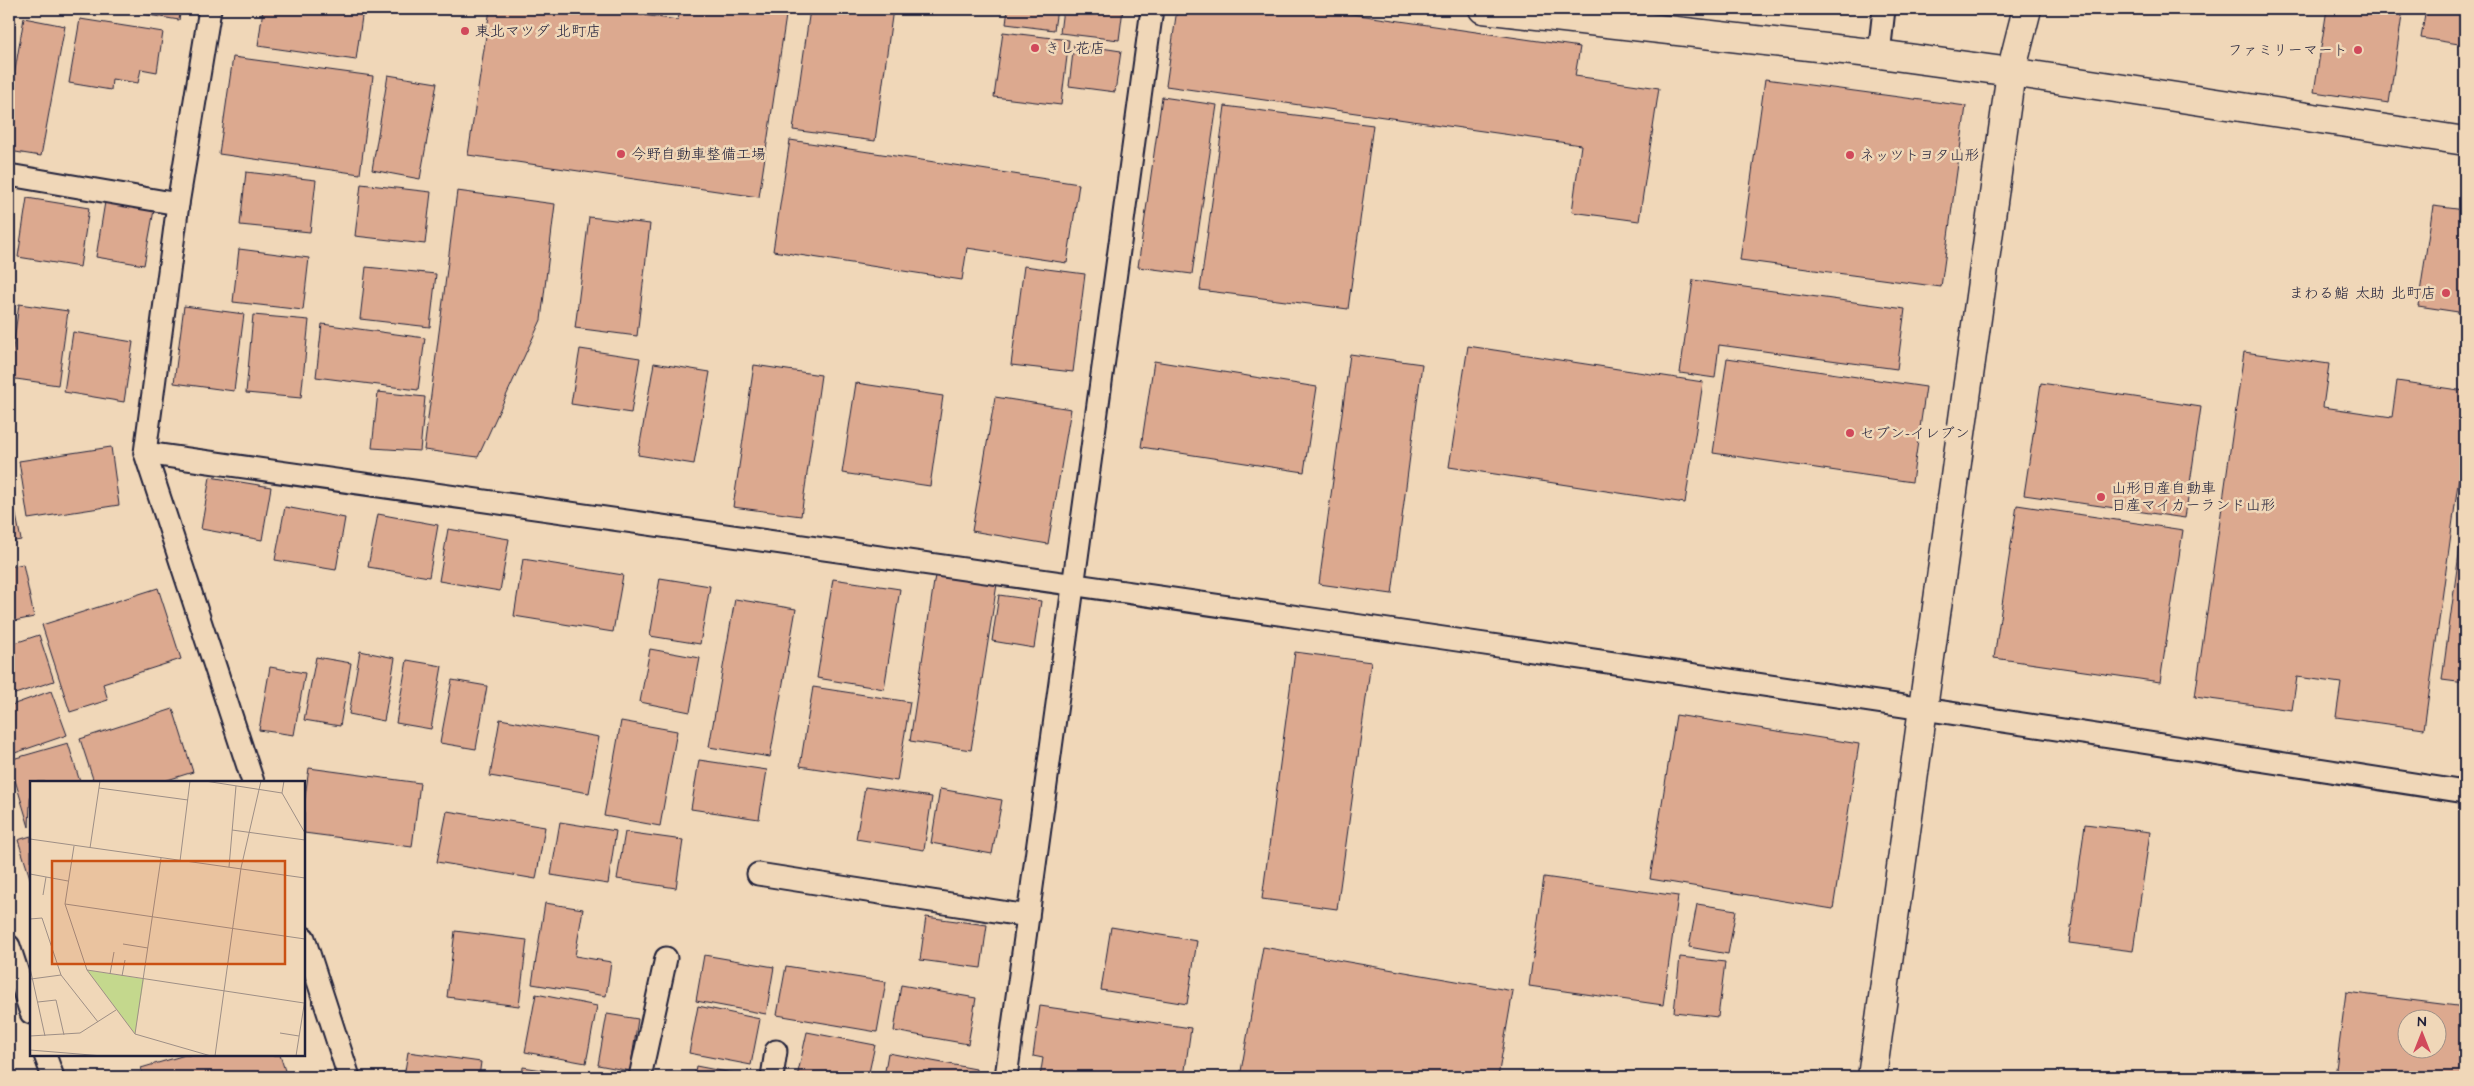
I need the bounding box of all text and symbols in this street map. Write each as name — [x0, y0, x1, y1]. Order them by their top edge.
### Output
place label: 東北マツダ 北町店 — [475, 21, 601, 42]
marker: 東北マツダ 北町店 — [459, 25, 471, 37]
place label: きし花店 — [1045, 38, 1105, 59]
place label: ファミリーマート — [2228, 40, 2348, 61]
marker: きし花店 — [1029, 42, 1041, 54]
marker: ファミリーマート — [2352, 44, 2364, 56]
place label: 今野自動車整備工場 — [631, 144, 766, 165]
place label: ネッツトヨタ山形 — [1860, 145, 1979, 166]
marker: 今野自動車整備工場 — [615, 148, 627, 160]
marker: ネッツトヨタ山形 — [1844, 149, 1856, 161]
place label: まわる鮨 太助 北町店 — [2289, 283, 2436, 304]
marker: まわる鮨 太助 北町店 — [2440, 287, 2452, 299]
place label: セブン-イレブン — [1860, 423, 1970, 444]
marker: セブン-イレブン — [1844, 427, 1856, 439]
place label: 山形日産自動車 日産マイカーランド山形 — [2111, 478, 2275, 516]
marker: 山形日産自動車 日産マイカーランド山形 — [2095, 491, 2107, 503]
inset map — [30, 781, 305, 1056]
north arrow — [2396, 1008, 2446, 1058]
text: N — [2418, 1012, 2427, 1032]

